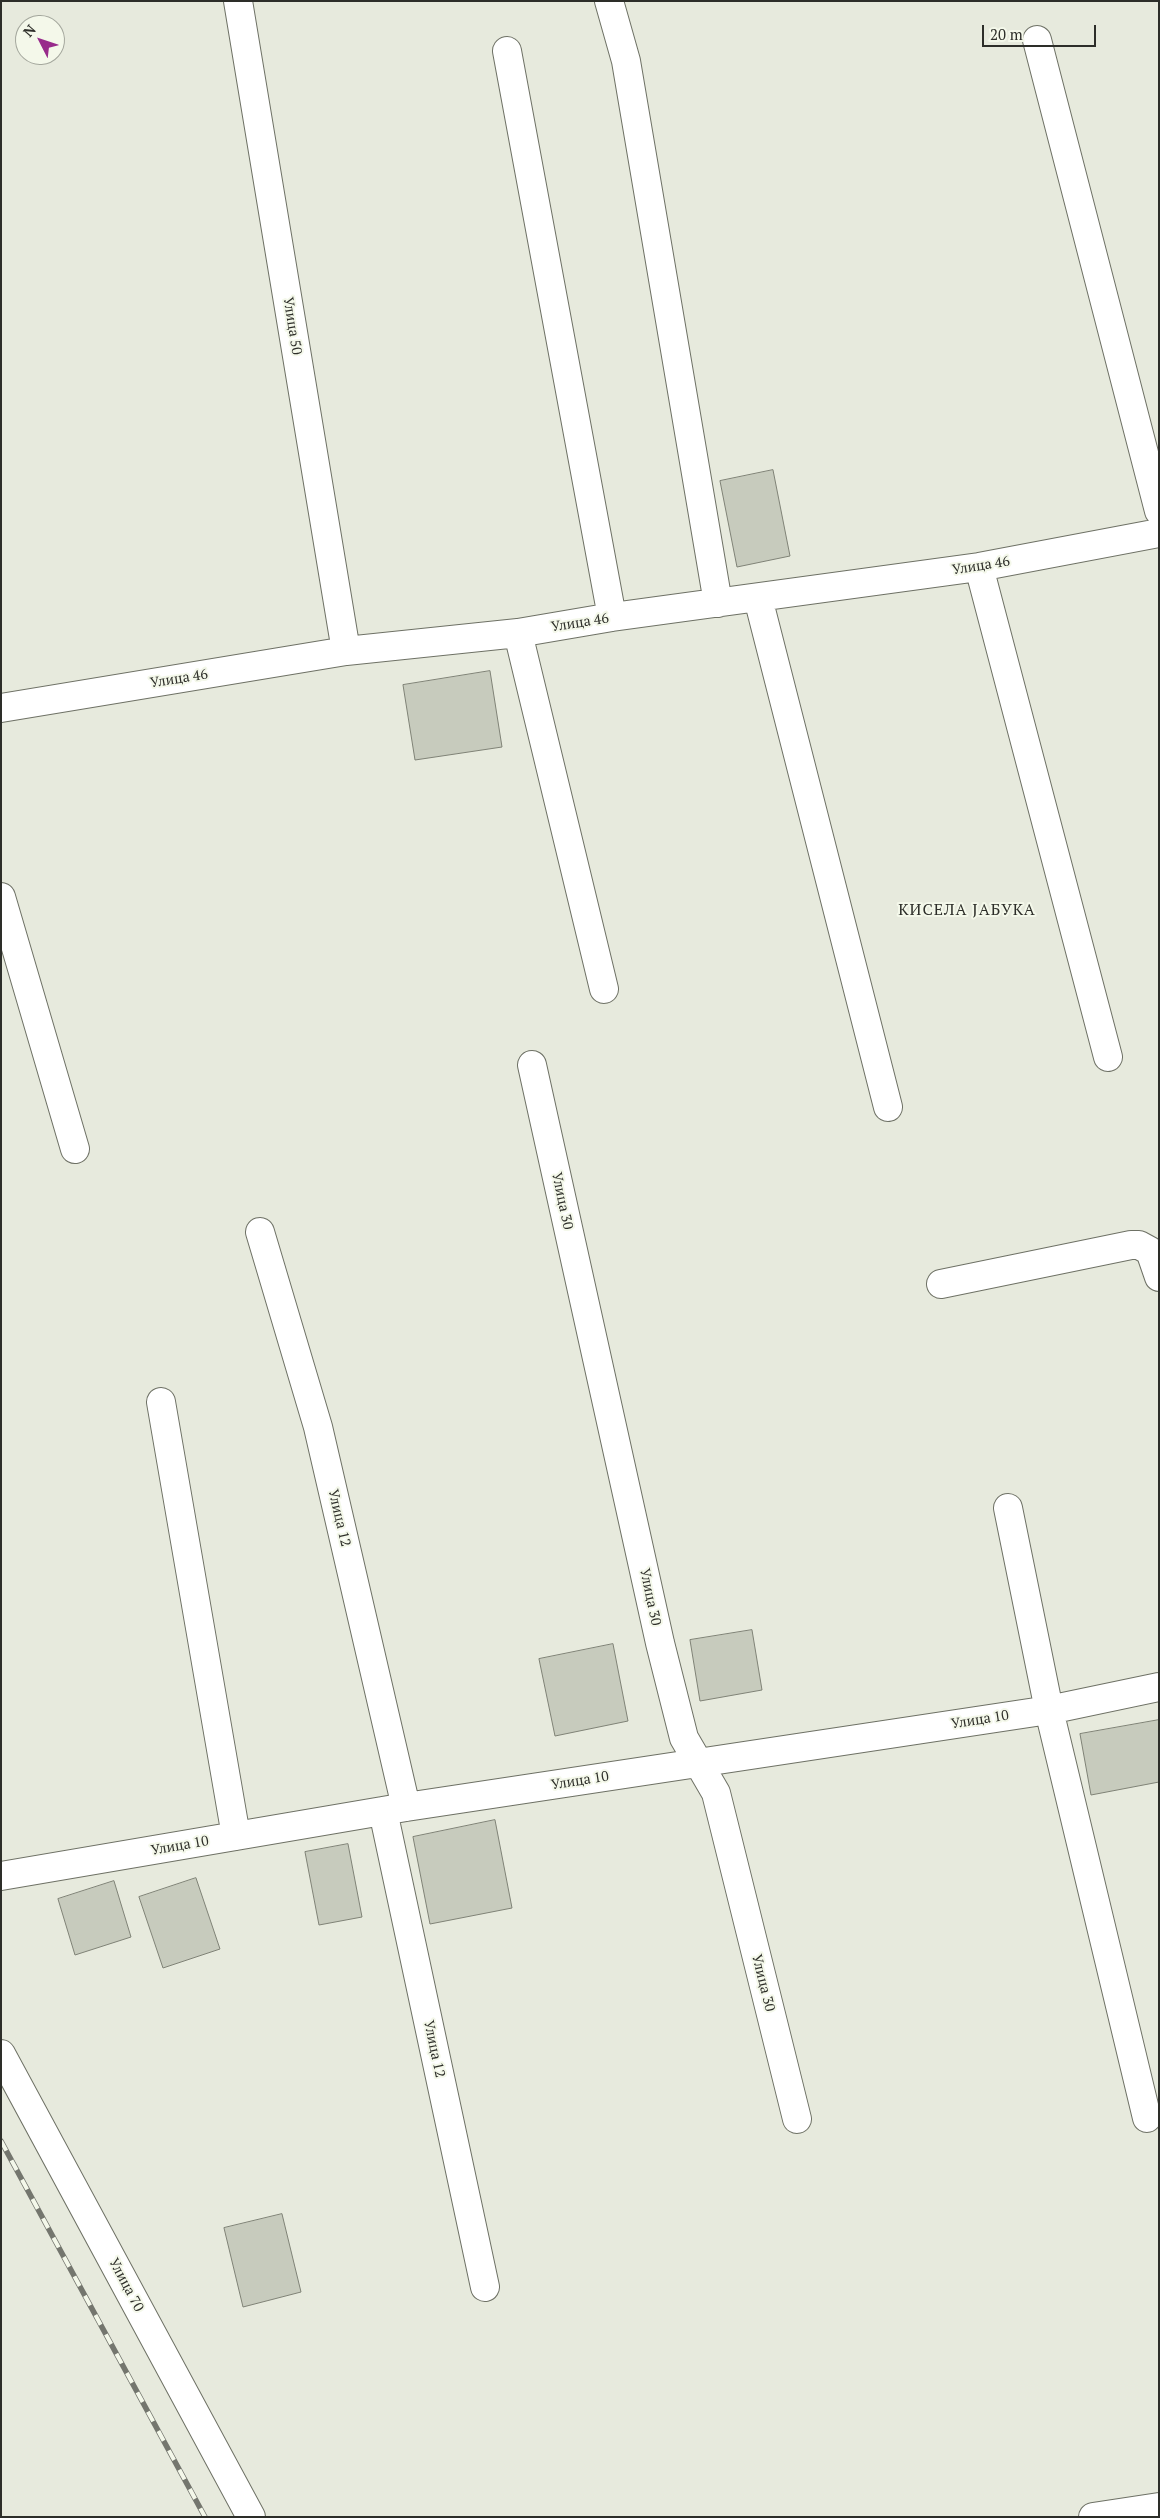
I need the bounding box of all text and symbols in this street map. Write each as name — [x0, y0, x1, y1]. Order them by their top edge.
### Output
north arrow — [15, 15, 65, 65]
scale bar — [985, 15, 1099, 47]
text: N — [18, 20, 40, 41]
text: 20 m — [990, 24, 1023, 44]
street label: Улица 50 — [279, 296, 305, 356]
street label: Улица 46 — [951, 553, 1011, 579]
street label: Улица 46 — [550, 610, 610, 636]
street label: Улица 46 — [149, 666, 209, 692]
district label: КИСЕЛА ЈАБУКА — [897, 900, 1037, 920]
street label: Улица 30 — [548, 1171, 576, 1231]
street label: Улица 12 — [324, 1488, 354, 1548]
street label: Улица 30 — [636, 1567, 664, 1627]
street label: Улица 10 — [950, 1707, 1010, 1733]
street label: Улица 10 — [550, 1768, 610, 1794]
street label: Улица 10 — [150, 1833, 210, 1859]
street label: Улица 30 — [748, 1953, 778, 2013]
street label: Улица 12 — [420, 2019, 448, 2079]
street label: Улица 70 — [105, 2255, 147, 2315]

